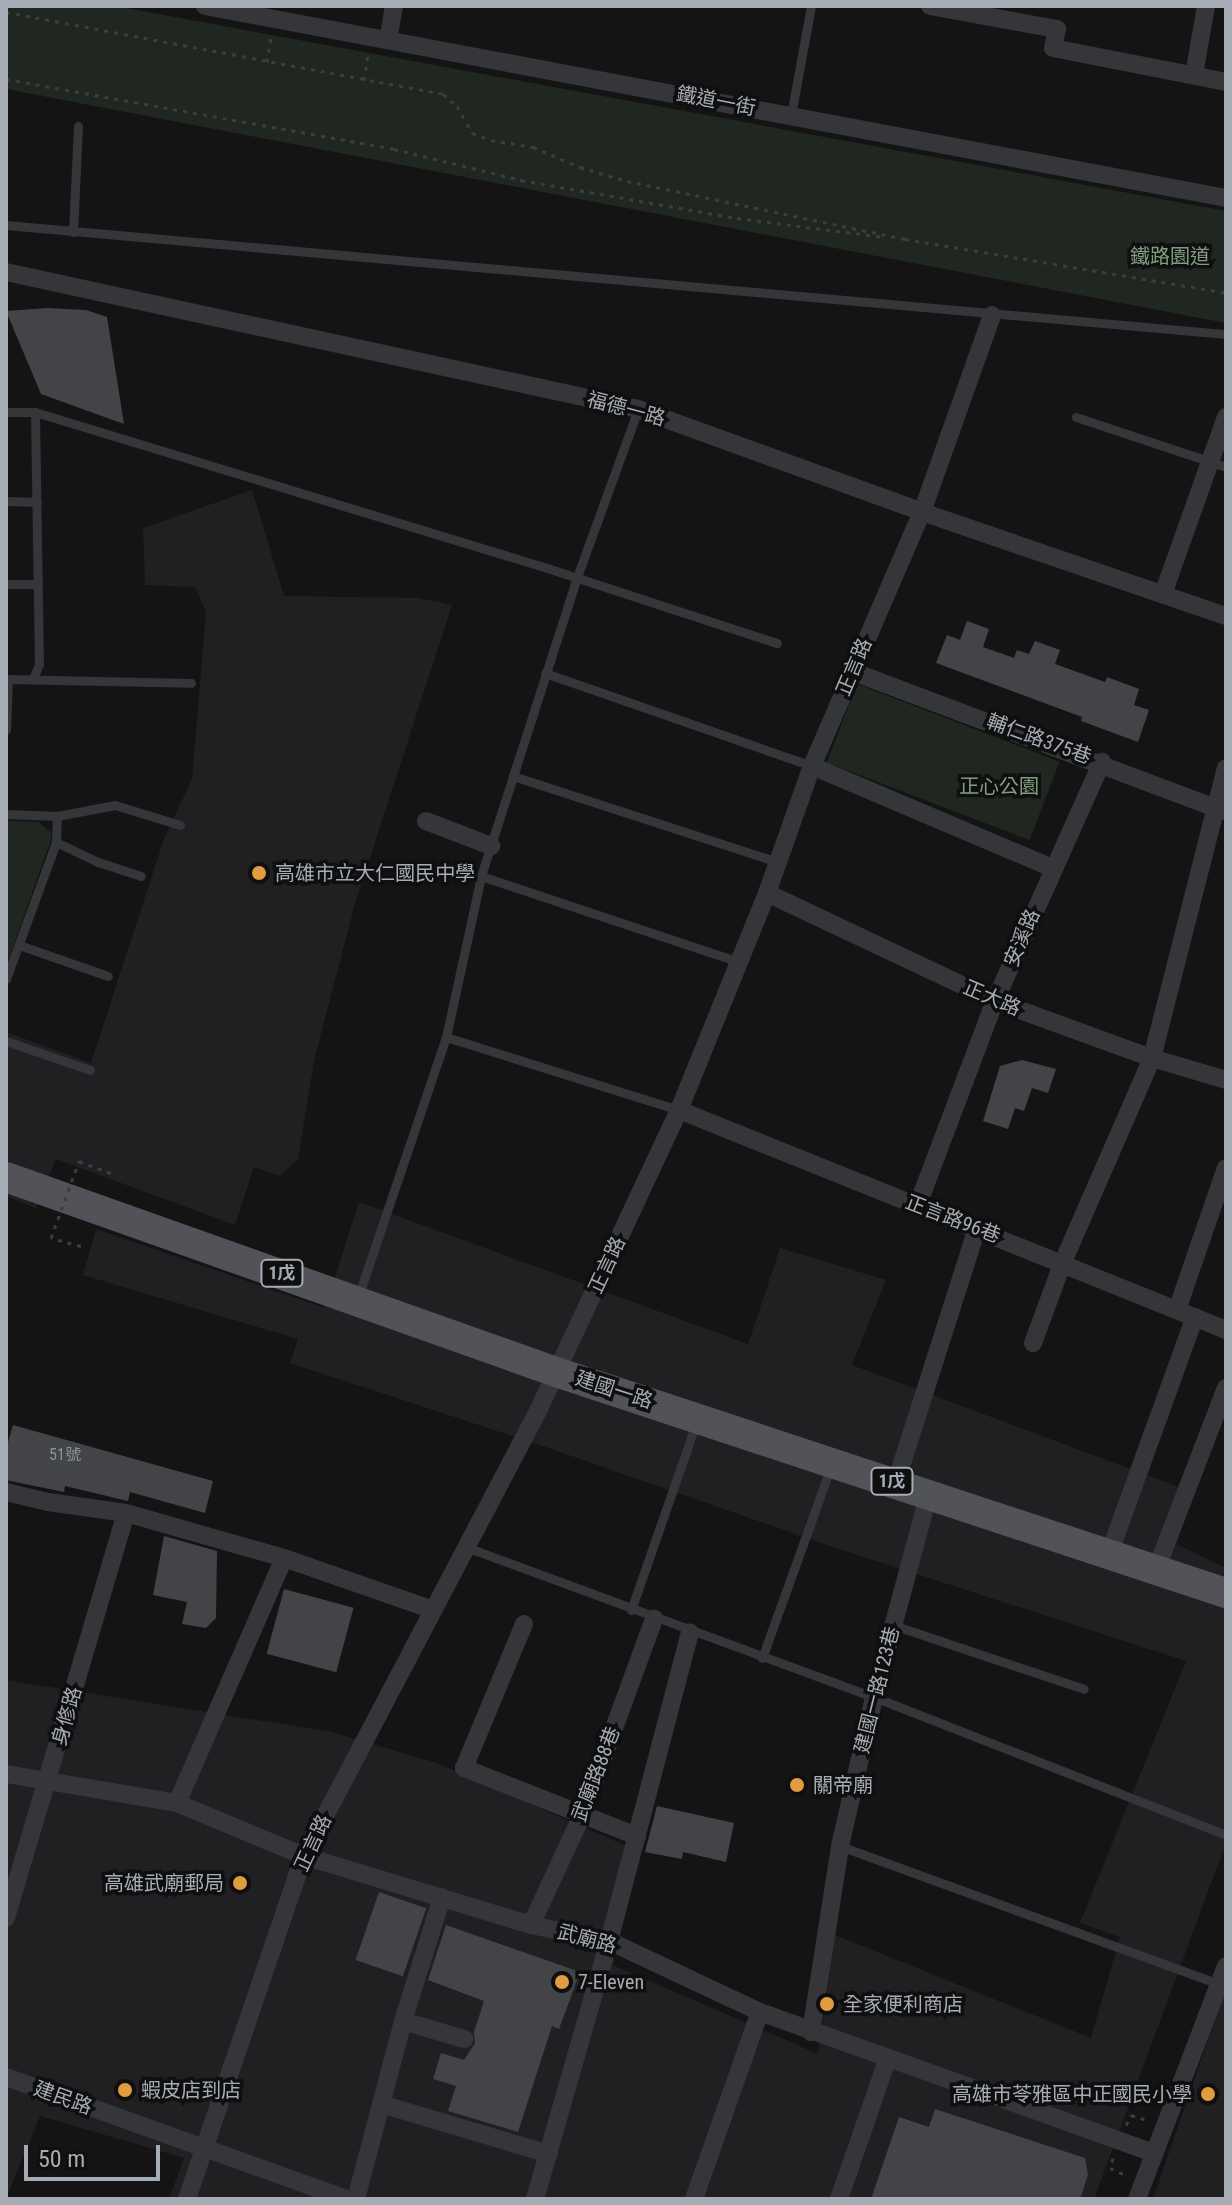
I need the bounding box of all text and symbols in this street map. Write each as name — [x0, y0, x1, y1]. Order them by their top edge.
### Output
street label: 鐵道一街 — [674, 82, 758, 120]
park label: 鐵路園道 — [1130, 244, 1210, 268]
street label: 福德一路 — [584, 387, 668, 431]
street label: 正言路 — [831, 635, 877, 699]
street label: 輔仁路375巷 — [983, 709, 1095, 769]
park label: 正心公園 — [959, 774, 1039, 798]
place label: 高雄市立大仁國民中學 — [275, 861, 475, 885]
marker: 高雄市立大仁國民中學 — [250, 864, 268, 882]
street label: 安溪路 — [999, 906, 1045, 970]
street label: 正大路 — [960, 975, 1024, 1021]
street label: 正言路96巷 — [902, 1190, 1004, 1248]
street label: 正言路 — [583, 1233, 631, 1297]
road number: 1戊 — [260, 1259, 304, 1287]
street label: 建國一路 — [572, 1366, 656, 1414]
house number: 51號 — [49, 1445, 81, 1465]
road number: 1戊 — [870, 1467, 914, 1495]
street label: 建國一路123巷 — [850, 1624, 904, 1756]
street label: 身修路 — [47, 1684, 87, 1748]
street label: 武廟路88巷 — [567, 1723, 625, 1825]
place label: 關帝廟 — [813, 1773, 873, 1797]
marker: 關帝廟 — [788, 1776, 806, 1794]
street label: 正言路 — [289, 1811, 337, 1875]
place label: 高雄武廟郵局 — [104, 1871, 224, 1895]
marker: 高雄武廟郵局 — [231, 1874, 249, 1892]
street label: 武廟路 — [555, 1920, 619, 1958]
place label: 7-Eleven — [578, 1970, 644, 1994]
marker: 7-Eleven — [553, 1973, 571, 1991]
place label: 全家便利商店 — [843, 1992, 963, 2016]
marker: 全家便利商店 — [818, 1995, 836, 2013]
street label: 建民路 — [31, 2076, 95, 2120]
place label: 蝦皮店到店 — [141, 2078, 241, 2102]
marker: 蝦皮店到店 — [116, 2081, 134, 2099]
place label: 高雄市苓雅區中正國民小學 — [952, 2082, 1192, 2106]
marker: 高雄市苓雅區中正國民小學 — [1199, 2085, 1217, 2103]
scale bar — [28, 2129, 164, 2179]
text: 50 m — [38, 2145, 85, 2173]

